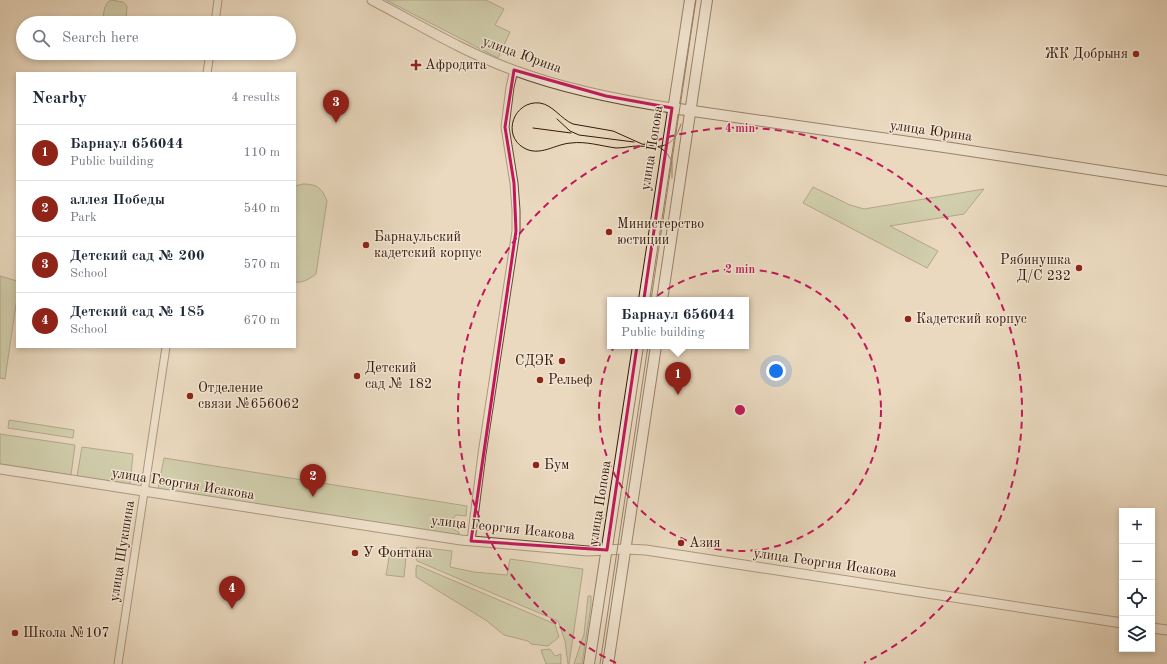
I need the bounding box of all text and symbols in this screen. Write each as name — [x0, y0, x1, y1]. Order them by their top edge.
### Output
search box — [16, 16, 296, 60]
icon: search — [30, 27, 52, 49]
text: Search here — [62, 31, 139, 46]
street label: улица Юрина — [481, 34, 564, 76]
place label: ЖК Добрыня — [1045, 47, 1128, 61]
marker: ЖК Добрыня — [1131, 49, 1141, 59]
place label: Афродита — [425, 58, 487, 73]
marker: Афродита — [410, 59, 422, 71]
text: Nearby — [32, 90, 87, 107]
pin: 3 — [323, 90, 349, 123]
text: 4 results — [231, 91, 280, 104]
street label: улица Попова — [638, 104, 666, 192]
street label: улица Юрина — [889, 118, 973, 144]
text: 4 min — [725, 123, 755, 135]
text: Барнаул 656044 — [70, 137, 184, 152]
text: 1 — [41, 146, 49, 159]
text: 110 m — [243, 146, 280, 159]
text: Public building — [70, 155, 154, 168]
text: аллея Победы — [70, 193, 165, 208]
text: 2 — [41, 202, 49, 215]
text: 540 m — [243, 202, 280, 215]
text: Park — [70, 211, 97, 224]
place label: Министерство юстиции — [617, 217, 704, 247]
marker: Министерство юстиции — [604, 227, 614, 237]
place label: Барнаульский кадетский корпус — [374, 230, 482, 260]
marker: Барнаульский кадетский корпус — [361, 240, 371, 250]
text: Детский сад № 200 — [70, 249, 205, 264]
place label: Рябинушка Д/С 232 — [1000, 253, 1071, 283]
text: 3 — [41, 258, 49, 271]
text: 570 m — [243, 258, 280, 271]
marker: Рябинушка Д/С 232 — [1074, 263, 1084, 273]
text: 2 min — [725, 264, 755, 276]
text: School — [70, 267, 107, 280]
popup — [607, 297, 749, 349]
text: Детский сад № 185 — [70, 305, 205, 320]
text: Барнаул 656044 — [621, 308, 735, 323]
place label: Кадетский корпус — [916, 312, 1027, 326]
text: 4 — [41, 314, 49, 327]
text: 670 m — [243, 314, 280, 327]
marker: Кадетский корпус — [903, 314, 913, 324]
text: School — [70, 323, 107, 336]
text: Public building — [621, 326, 705, 339]
place label: СДЭК — [515, 354, 554, 368]
marker: СДЭК — [557, 356, 567, 366]
place label: Детский сад № 182 — [365, 361, 432, 391]
your location — [766, 361, 786, 381]
pin: 1 — [665, 362, 691, 395]
marker: Детский сад № 182 — [352, 371, 362, 381]
place label: Рельеф — [548, 373, 593, 388]
marker: Рельеф — [535, 375, 545, 385]
place label: Отделение связи №656062 — [198, 381, 299, 411]
marker: Отделение связи №656062 — [185, 391, 195, 401]
centre of rings — [733, 403, 747, 417]
place label: Бум — [544, 458, 569, 472]
street label: улица Попова — [586, 459, 614, 547]
marker: Бум — [531, 460, 541, 470]
pin: 2 — [300, 464, 326, 497]
street label: улица Георгия Исакова — [110, 466, 256, 502]
street label: улица Шукшина — [107, 499, 137, 603]
map controls — [1119, 508, 1155, 652]
button: + — [1119, 508, 1155, 544]
street label: улица Георгия Исакова — [430, 513, 576, 543]
place label: Азия — [689, 536, 721, 550]
marker: Азия — [676, 538, 686, 548]
button: − — [1119, 544, 1155, 580]
place label: У Фонтана — [363, 546, 432, 560]
street label: улица Георгия Исакова — [752, 546, 898, 580]
marker: У Фонтана — [350, 548, 360, 558]
pin: 4 — [219, 576, 245, 609]
button: locate — [1119, 580, 1155, 616]
button: layers — [1119, 616, 1155, 652]
place label: Школа №107 — [23, 626, 110, 640]
marker: Школа №107 — [10, 628, 20, 638]

